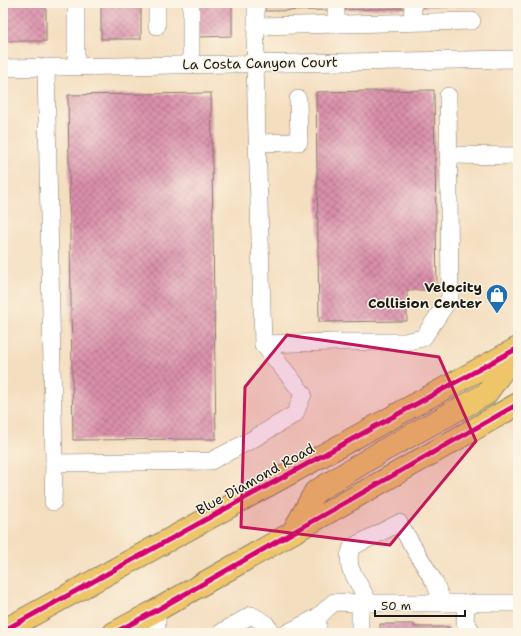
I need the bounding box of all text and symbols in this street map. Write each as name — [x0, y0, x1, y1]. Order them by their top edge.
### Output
street label: La Costa Canyon Court — [182, 53, 338, 73]
place label: Velocity Collision Center — [368, 278, 482, 312]
shop icon: Velocity Collision Center — [484, 282, 510, 315]
street label: Blue Diamond Road — [193, 439, 318, 519]
scale bar — [375, 592, 465, 618]
text: 50 m — [381, 598, 411, 614]

